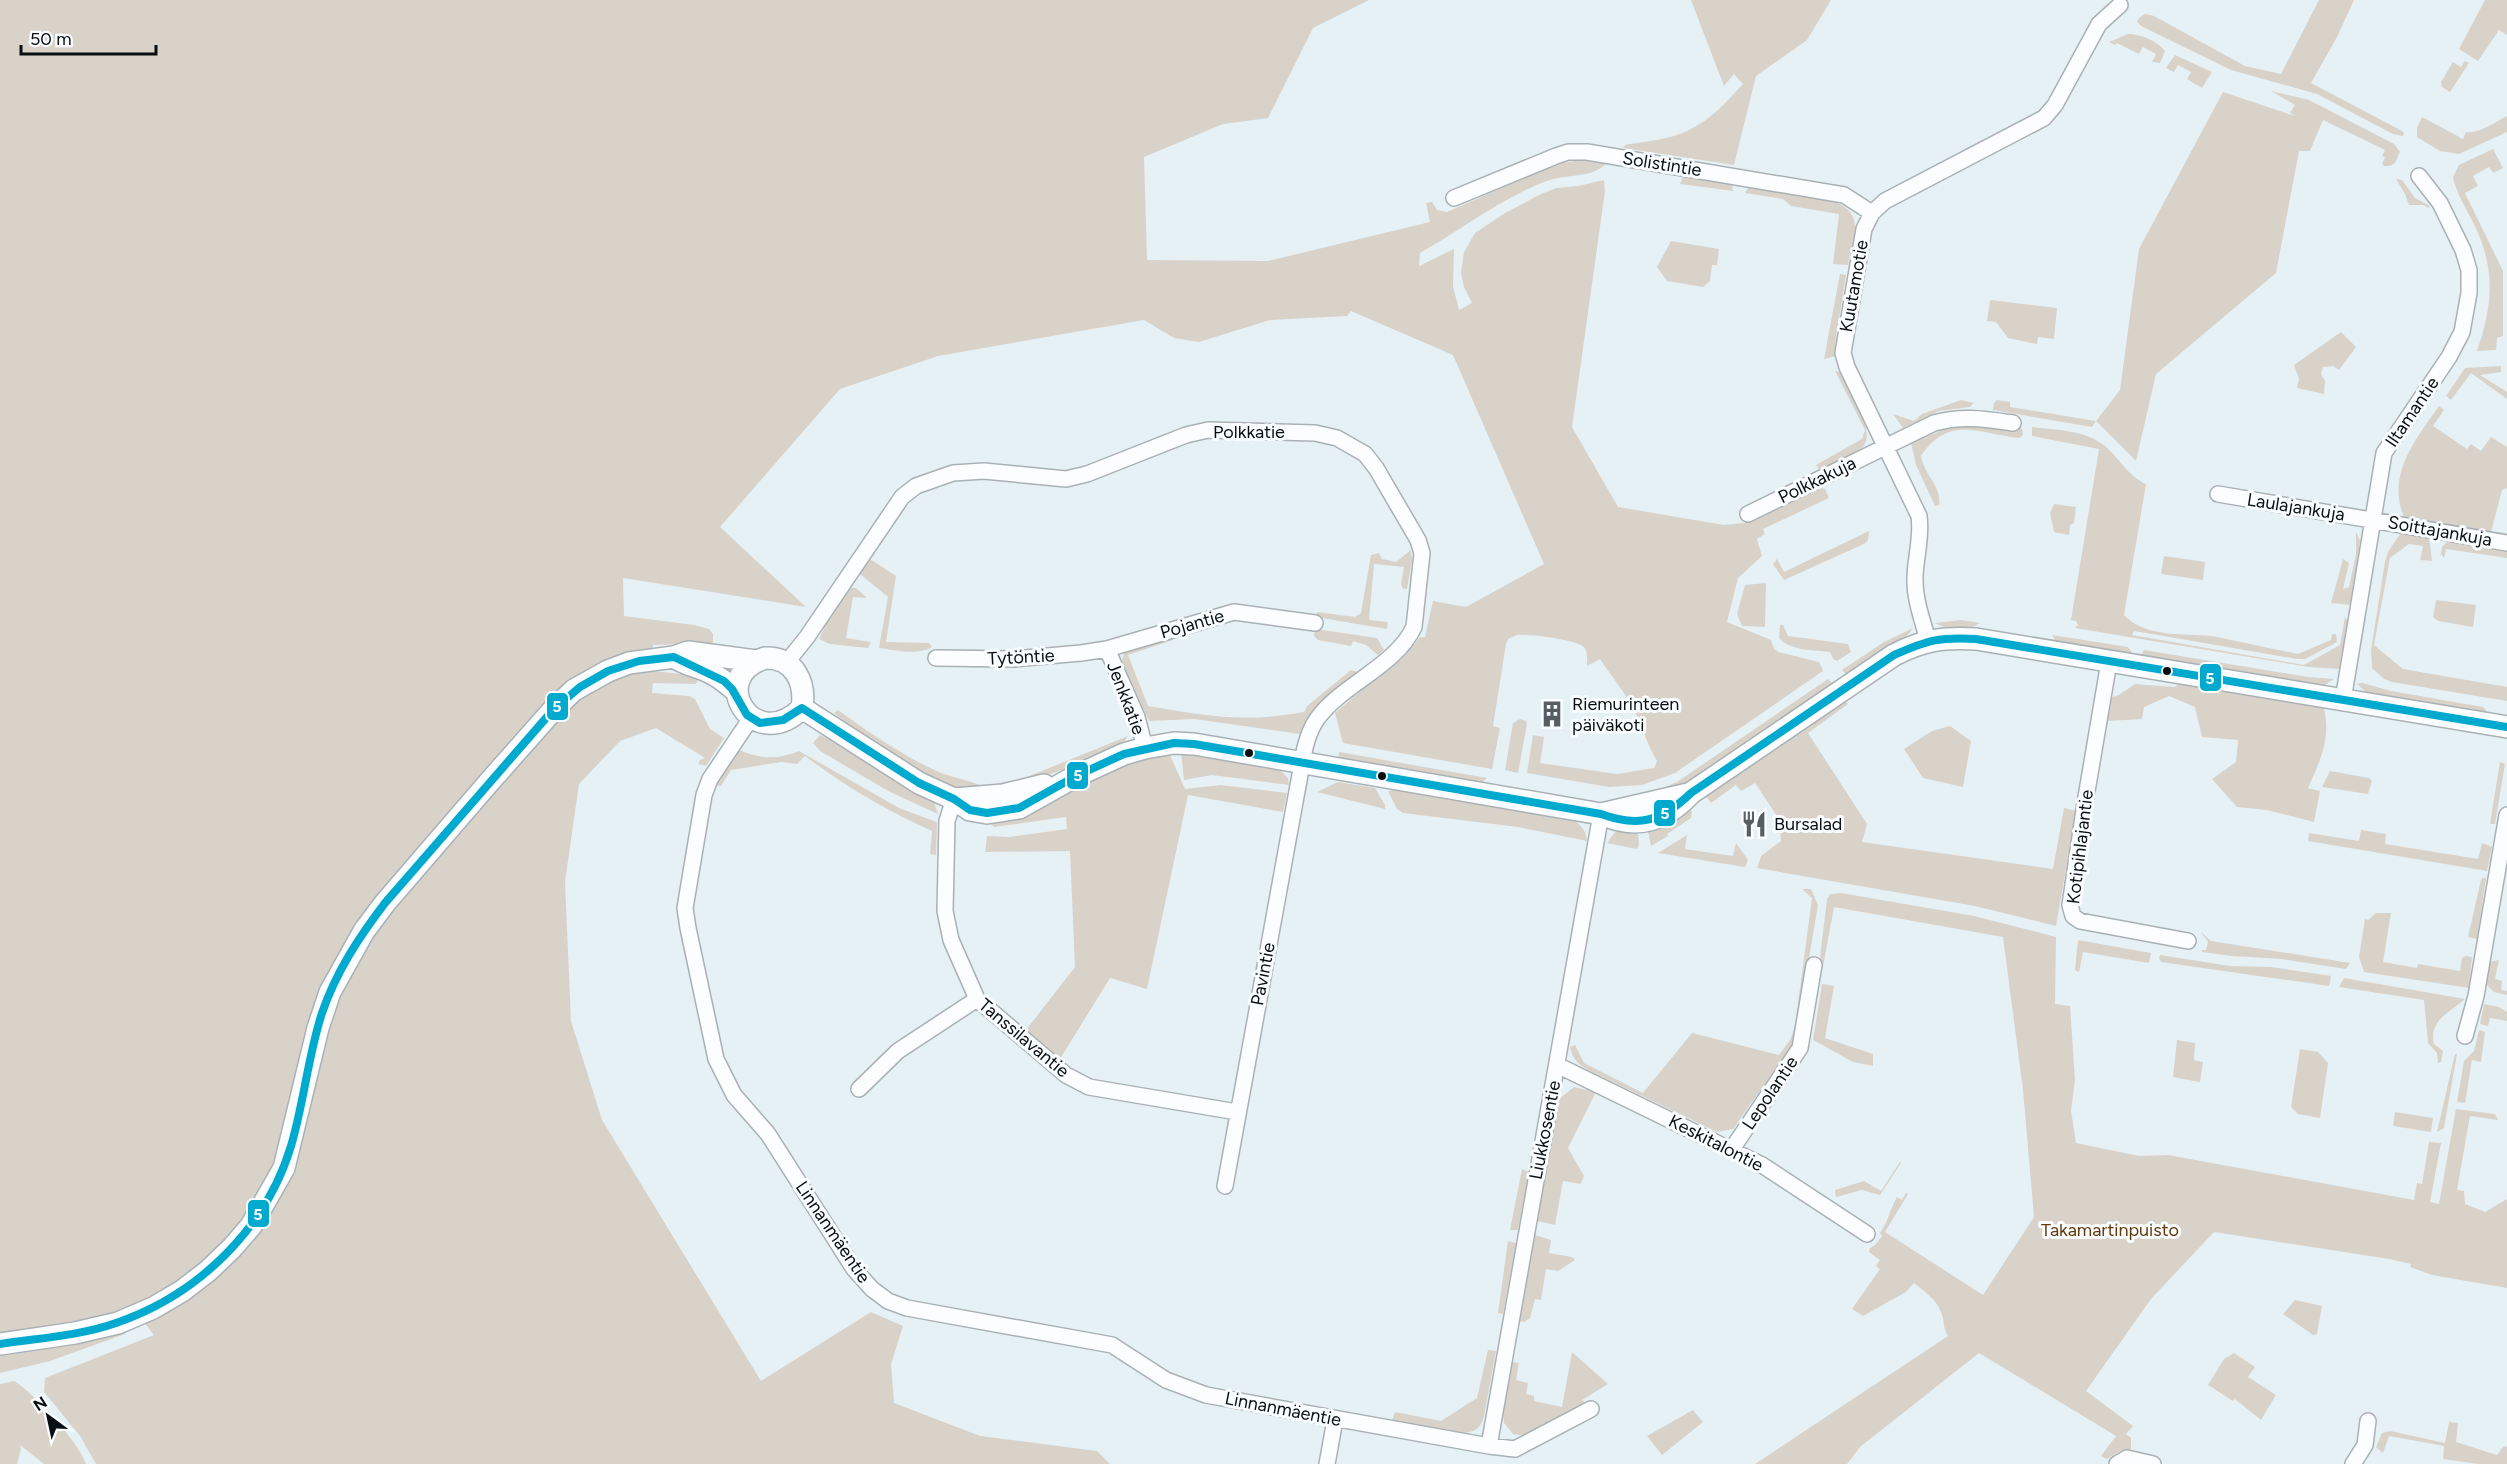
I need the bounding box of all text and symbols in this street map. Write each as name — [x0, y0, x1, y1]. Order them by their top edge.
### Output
scale bar — [21, 18, 156, 56]
text: 50 m — [30, 28, 72, 50]
street label: Solistintie — [1621, 147, 1703, 181]
street label: Kuutamotie — [1835, 238, 1873, 334]
street label: Iltamantie — [2380, 372, 2444, 451]
street label: Polkkatie — [1213, 421, 1285, 443]
street label: Polkkakuja — [1774, 452, 1860, 508]
street label: Laulajankuja — [2246, 488, 2346, 526]
street label: Soittajankuja — [2386, 511, 2494, 551]
street label: Pojantie — [1157, 604, 1227, 644]
street label: Tytöntie — [987, 644, 1055, 670]
street label: Jenkkatie — [1102, 658, 1150, 738]
line badge: 5 — [2199, 663, 2222, 692]
unlabelled marker — [2161, 665, 2173, 677]
text: 5 — [2205, 669, 2215, 688]
line badge: 5 — [546, 692, 569, 721]
place label: Riemurinteen päiväkoti — [1572, 693, 1679, 736]
text: 5 — [552, 697, 562, 716]
building icon: Riemurinteen päiväkoti — [1537, 699, 1567, 729]
unlabelled marker — [1243, 747, 1255, 759]
line badge: 5 — [1066, 761, 1089, 790]
text: 5 — [1073, 766, 1083, 785]
unlabelled marker — [1376, 770, 1388, 782]
street label: Kotipihlajantie — [2062, 788, 2098, 905]
line badge: 5 — [1653, 799, 1676, 827]
text: 5 — [1660, 804, 1670, 823]
restaurant icon: Bursalad — [1739, 809, 1769, 839]
place label: Bursalad — [1774, 813, 1842, 835]
street label: Pavintie — [1246, 940, 1280, 1007]
street label: Tanssilavantie — [974, 994, 1074, 1082]
street label: Lepolantie — [1737, 1052, 1803, 1134]
street label: Liukkosentie — [1525, 1078, 1565, 1181]
street label: Keskitalontie — [1665, 1110, 1767, 1176]
street label: Linnanmäentie — [791, 1177, 875, 1287]
line badge: 5 — [247, 1199, 270, 1228]
text: 5 — [253, 1205, 263, 1224]
park label: Takamartinpuisto — [2041, 1219, 2179, 1241]
north arrow — [18, 1386, 78, 1446]
street label: Linnanmäentie — [1223, 1387, 1343, 1431]
text: N — [30, 1393, 50, 1415]

